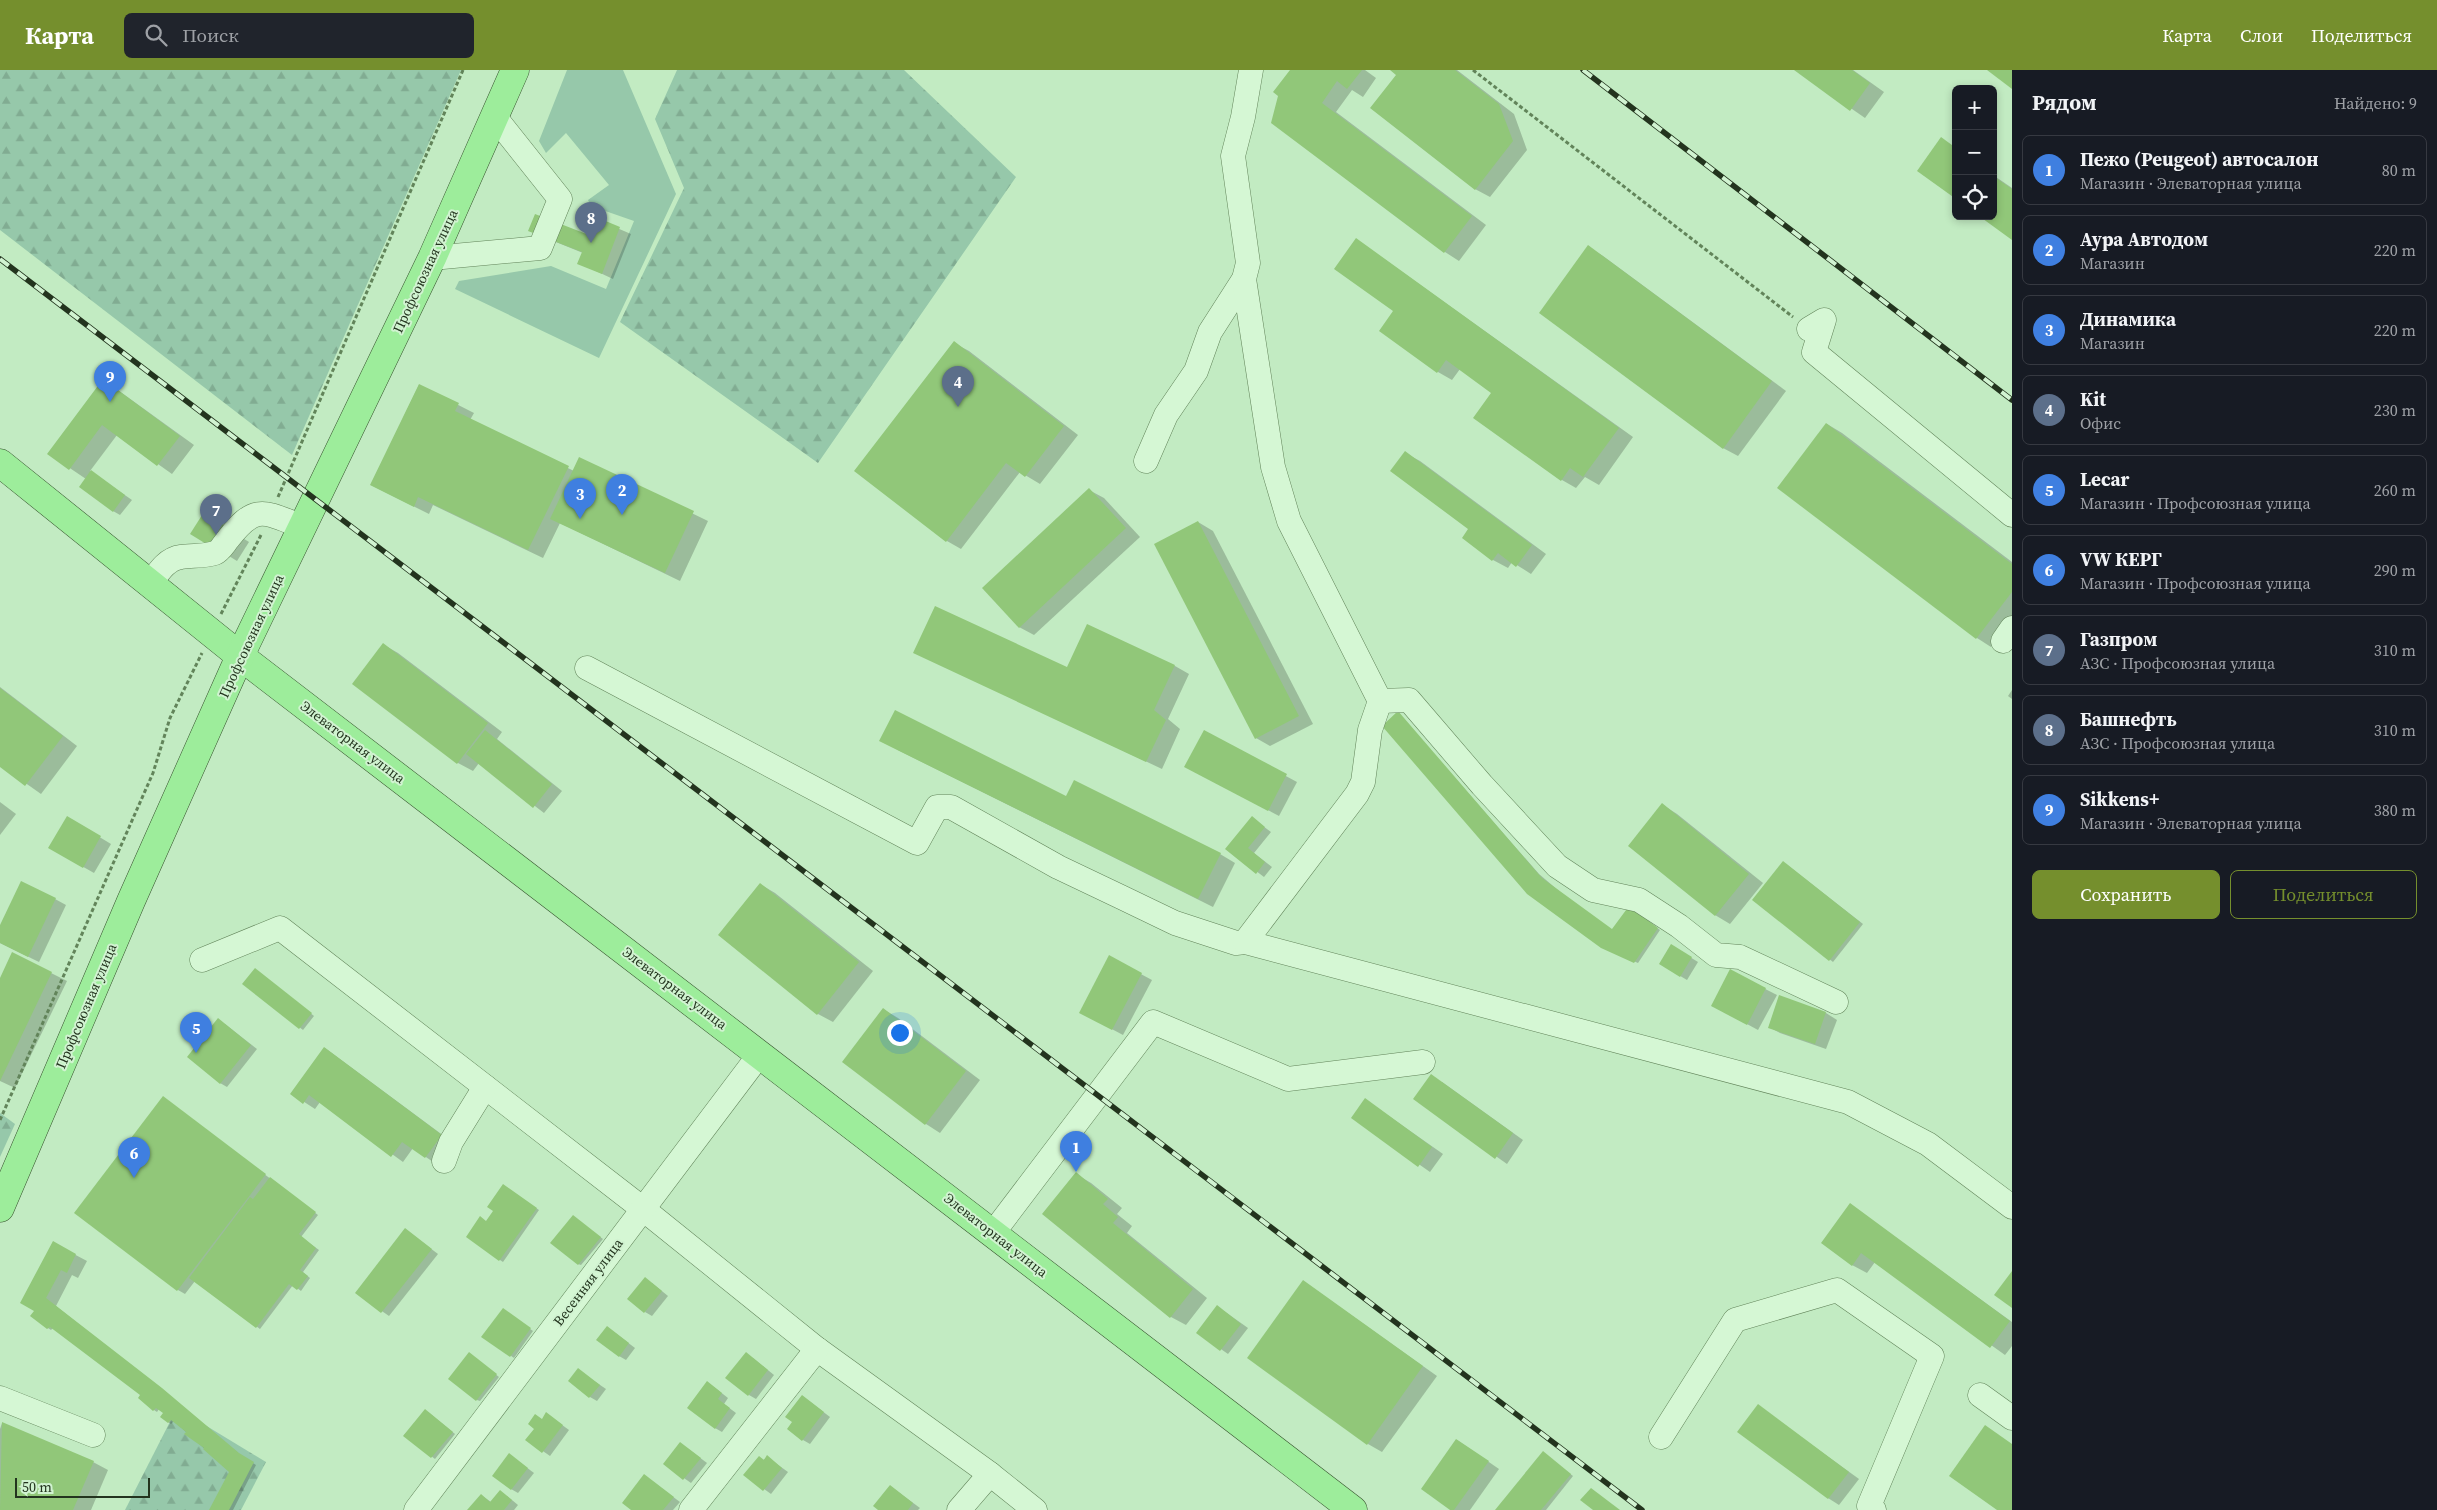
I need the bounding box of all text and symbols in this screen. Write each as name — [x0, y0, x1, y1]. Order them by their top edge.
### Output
search box — [124, 13, 474, 58]
text: Карта — [25, 19, 94, 52]
icon: search — [142, 21, 170, 49]
text: Поиск — [182, 22, 239, 48]
text: Карта — [2162, 23, 2212, 48]
text: Слои — [2240, 23, 2283, 48]
text: Поделиться — [2311, 23, 2412, 48]
map controls — [1952, 85, 1997, 220]
button: + — [1952, 85, 1997, 130]
text: Рядом — [2032, 88, 2097, 117]
text: Найдено: 9 — [2334, 92, 2417, 114]
button: − — [1952, 130, 1997, 175]
text: Пежо (Peugeot) автосалон — [2080, 146, 2318, 172]
text: 1 — [2045, 159, 2053, 181]
text: 80 m — [2382, 159, 2416, 181]
text: Магазин · Элеваторная улица — [2080, 172, 2302, 194]
button: locate — [1952, 175, 1997, 220]
pin: 8 — [575, 202, 607, 243]
street label: Профсоюзная улица — [388, 205, 463, 336]
text: Аура Автодом — [2080, 226, 2208, 252]
text: 2 — [2045, 239, 2053, 261]
text: 220 m — [2374, 239, 2416, 261]
text: Магазин — [2080, 252, 2145, 274]
text: Динамика — [2080, 306, 2176, 332]
text: 3 — [2045, 319, 2053, 341]
text: 220 m — [2374, 319, 2416, 341]
text: Магазин — [2080, 332, 2145, 354]
pin: 9 — [94, 361, 126, 402]
pin: 4 — [942, 366, 974, 407]
text: Kit — [2080, 386, 2106, 412]
text: 4 — [2045, 399, 2053, 421]
text: 230 m — [2374, 399, 2416, 421]
text: Офис — [2080, 412, 2121, 434]
text: Lecar — [2080, 466, 2129, 492]
pin: 2 — [606, 474, 638, 515]
pin: 3 — [564, 478, 596, 519]
text: 5 — [2045, 479, 2053, 501]
text: 260 m — [2374, 479, 2416, 501]
text: Магазин · Профсоюзная улица — [2080, 492, 2311, 514]
pin: 7 — [200, 494, 232, 535]
text: VW КЕРГ — [2080, 546, 2162, 572]
text: 6 — [2045, 559, 2053, 581]
text: 290 m — [2374, 559, 2416, 581]
street label: Профсоюзная улица — [214, 570, 289, 701]
text: Магазин · Профсоюзная улица — [2080, 572, 2311, 594]
text: Газпром — [2080, 626, 2157, 652]
text: 7 — [2045, 639, 2053, 661]
text: 310 m — [2374, 639, 2416, 661]
text: АЗС · Профсоюзная улица — [2080, 652, 2275, 674]
street label: Элеваторная улица — [296, 696, 410, 789]
text: Башнефть — [2080, 706, 2176, 732]
text: 8 — [2045, 719, 2053, 741]
text: 310 m — [2374, 719, 2416, 741]
text: АЗС · Профсоюзная улица — [2080, 732, 2275, 754]
text: Sikkens+ — [2080, 786, 2159, 812]
text: 9 — [2045, 799, 2053, 821]
text: 380 m — [2374, 799, 2416, 821]
text: Магазин · Элеваторная улица — [2080, 812, 2302, 834]
button: Сохранить — [2032, 870, 2220, 919]
button: Поделиться — [2230, 870, 2417, 919]
street label: Профсоюзная улица — [51, 939, 122, 1072]
street label: Элеваторная улица — [618, 942, 732, 1035]
pin: 5 — [180, 1012, 212, 1053]
your location — [887, 1020, 913, 1046]
pin: 1 — [1060, 1131, 1092, 1172]
pin: 6 — [118, 1137, 150, 1178]
street label: Элеваторная улица — [940, 1188, 1053, 1282]
street label: Весенняя улица — [548, 1233, 628, 1330]
scale bar — [15, 1475, 150, 1498]
text: 50 m — [22, 1477, 52, 1497]

